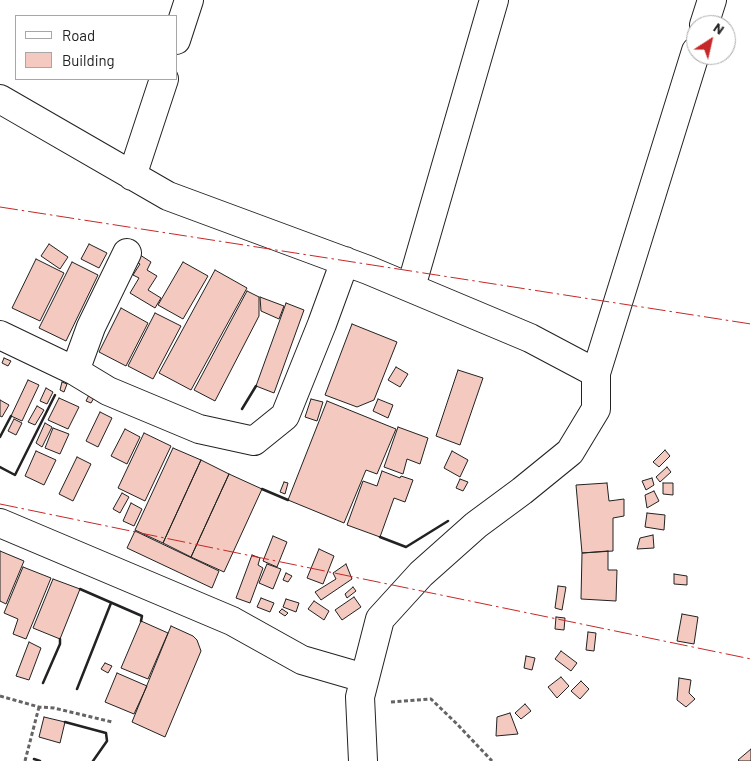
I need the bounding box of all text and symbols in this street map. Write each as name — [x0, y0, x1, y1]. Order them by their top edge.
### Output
legend — [15, 15, 178, 80]
north arrow — [686, 15, 736, 65]
text: N — [711, 18, 728, 38]
text: Road — [62, 26, 95, 44]
text: Building — [62, 51, 115, 69]

